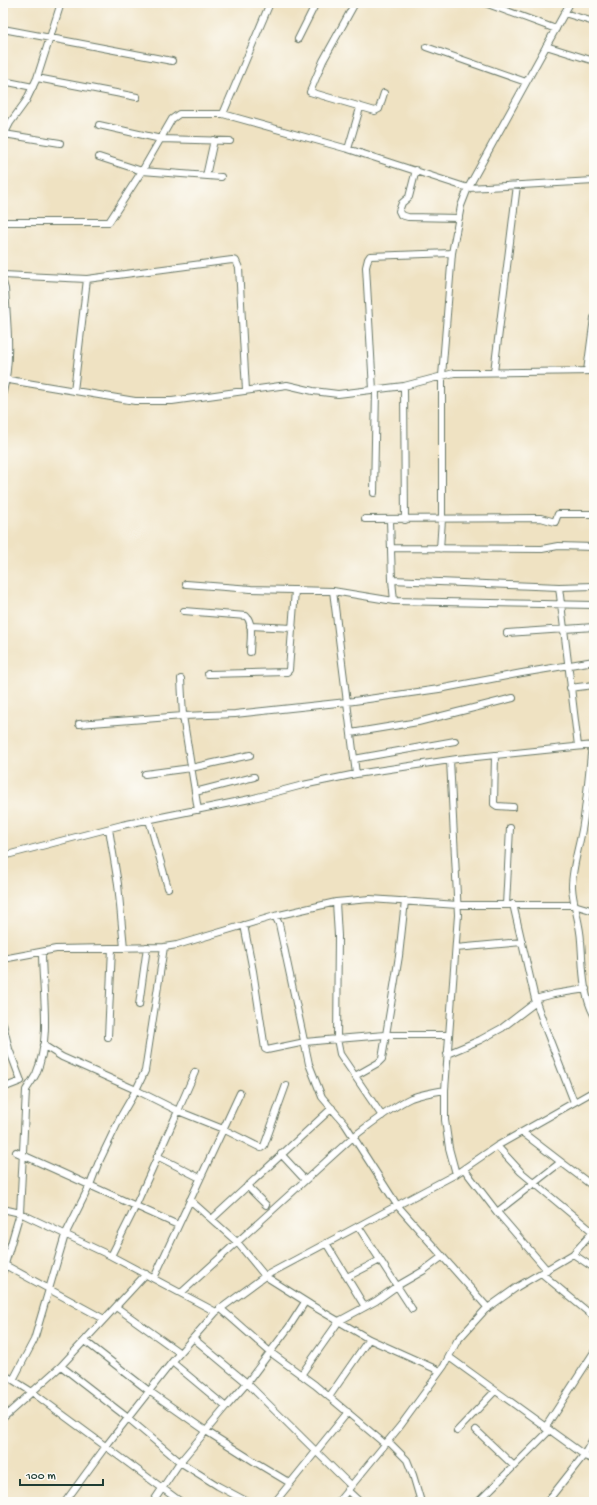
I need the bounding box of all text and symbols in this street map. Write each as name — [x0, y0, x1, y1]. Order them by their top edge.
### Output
scale bar — [20, 1461, 103, 1487]
text: 100 m — [25, 1470, 56, 1484]

